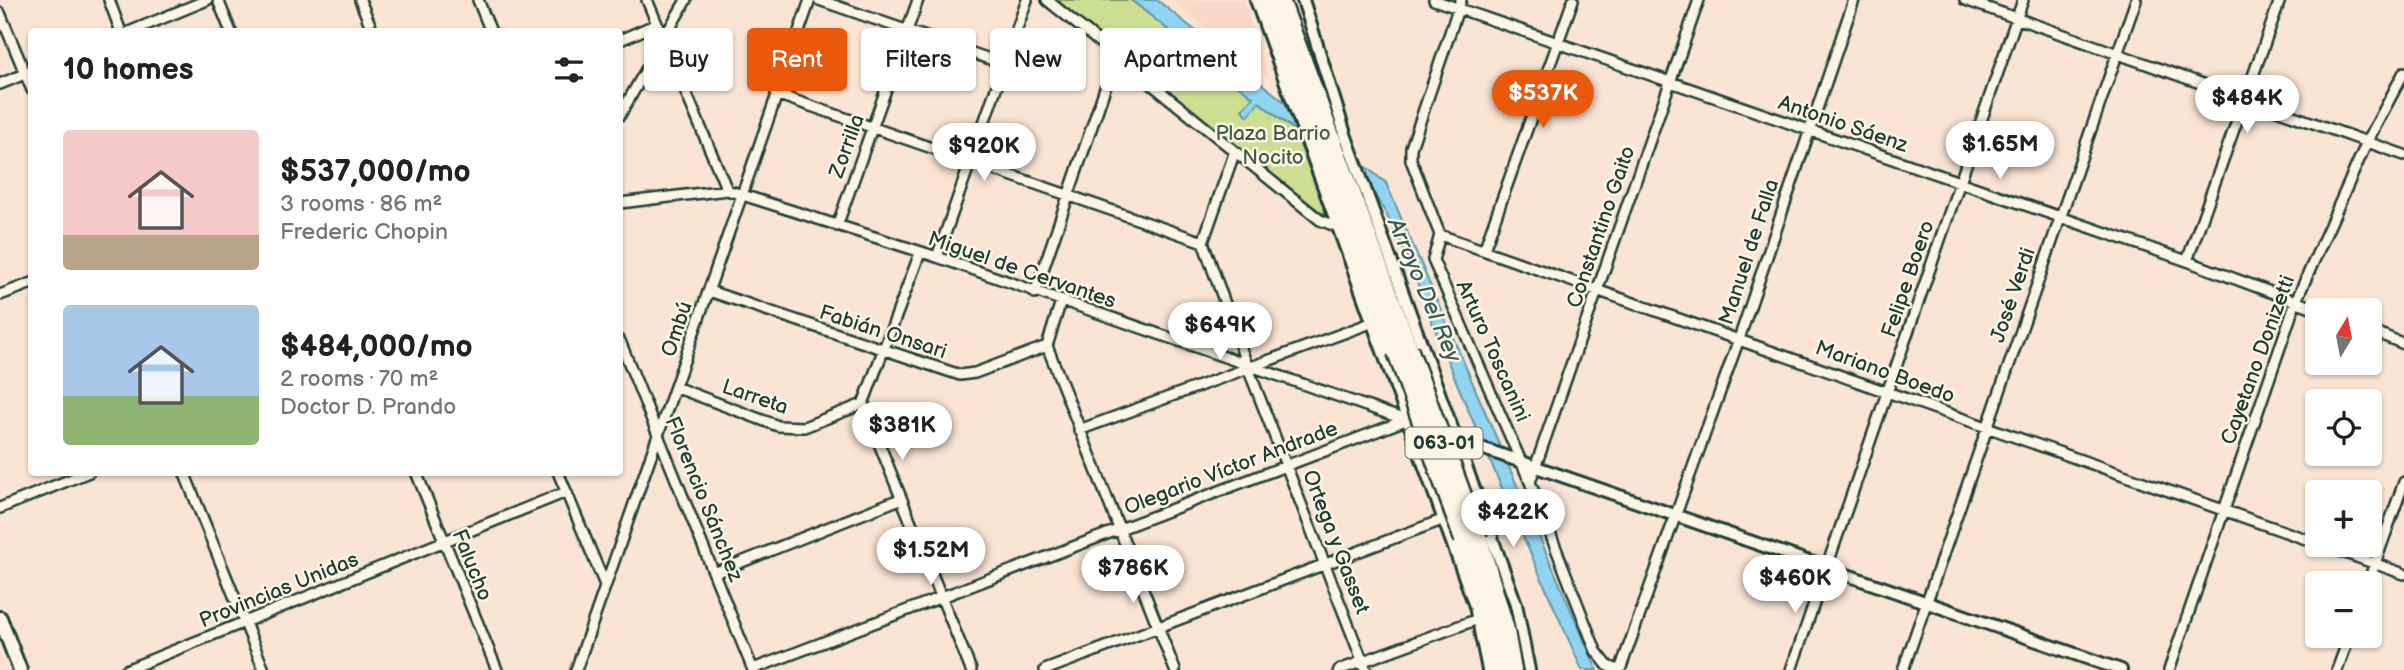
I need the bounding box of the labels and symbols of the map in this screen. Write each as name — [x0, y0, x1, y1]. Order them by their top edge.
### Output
pin: $537K — [1494, 71, 1592, 130]
pin: $484K — [2198, 76, 2296, 135]
street label: Antonio Sáenz — [1775, 90, 1912, 158]
street label: Zorrilla — [824, 111, 870, 182]
park label: Plaza Barrio Nocito — [1215, 121, 1331, 170]
pin: $1.65M — [1943, 122, 2057, 181]
pin: $920K — [935, 124, 1033, 183]
street label: Constantino Gaito — [1562, 143, 1640, 311]
street label: Manuel de Falla — [1714, 176, 1784, 328]
water label: Arroyo Del Rey — [1381, 213, 1467, 367]
street label: Felipe Boero — [1876, 217, 1940, 341]
street label: Miguel de Cervantes — [925, 226, 1119, 314]
street label: José Verdi — [1985, 244, 2041, 346]
street label: Cayetano Donizetti — [2216, 272, 2300, 448]
street label: Arturo Toscanini — [1451, 276, 1535, 426]
street label: Ombú — [656, 298, 698, 360]
north arrow — [2305, 298, 2382, 374]
street label: Fabián Onsari — [816, 300, 950, 364]
pin: $649K — [1171, 302, 1269, 362]
street label: Mariano Boedo — [1812, 335, 1958, 409]
street label: Larreta — [719, 374, 791, 420]
pin: $381K — [853, 402, 951, 462]
street label: Florencio Sánchez — [660, 413, 749, 586]
street label: Olegario Víctor Andrade — [1121, 416, 1341, 520]
road number: 063-01 — [1406, 428, 1482, 458]
street label: Ortega y Gasset — [1297, 466, 1375, 618]
pin: $422K — [1464, 490, 1562, 549]
street label: Falucho — [446, 526, 498, 604]
pin: $1.52M — [874, 528, 988, 587]
pin: $786K — [1084, 546, 1182, 605]
street label: Provincias Unidas — [196, 547, 362, 633]
pin: $460K — [1746, 556, 1844, 615]

